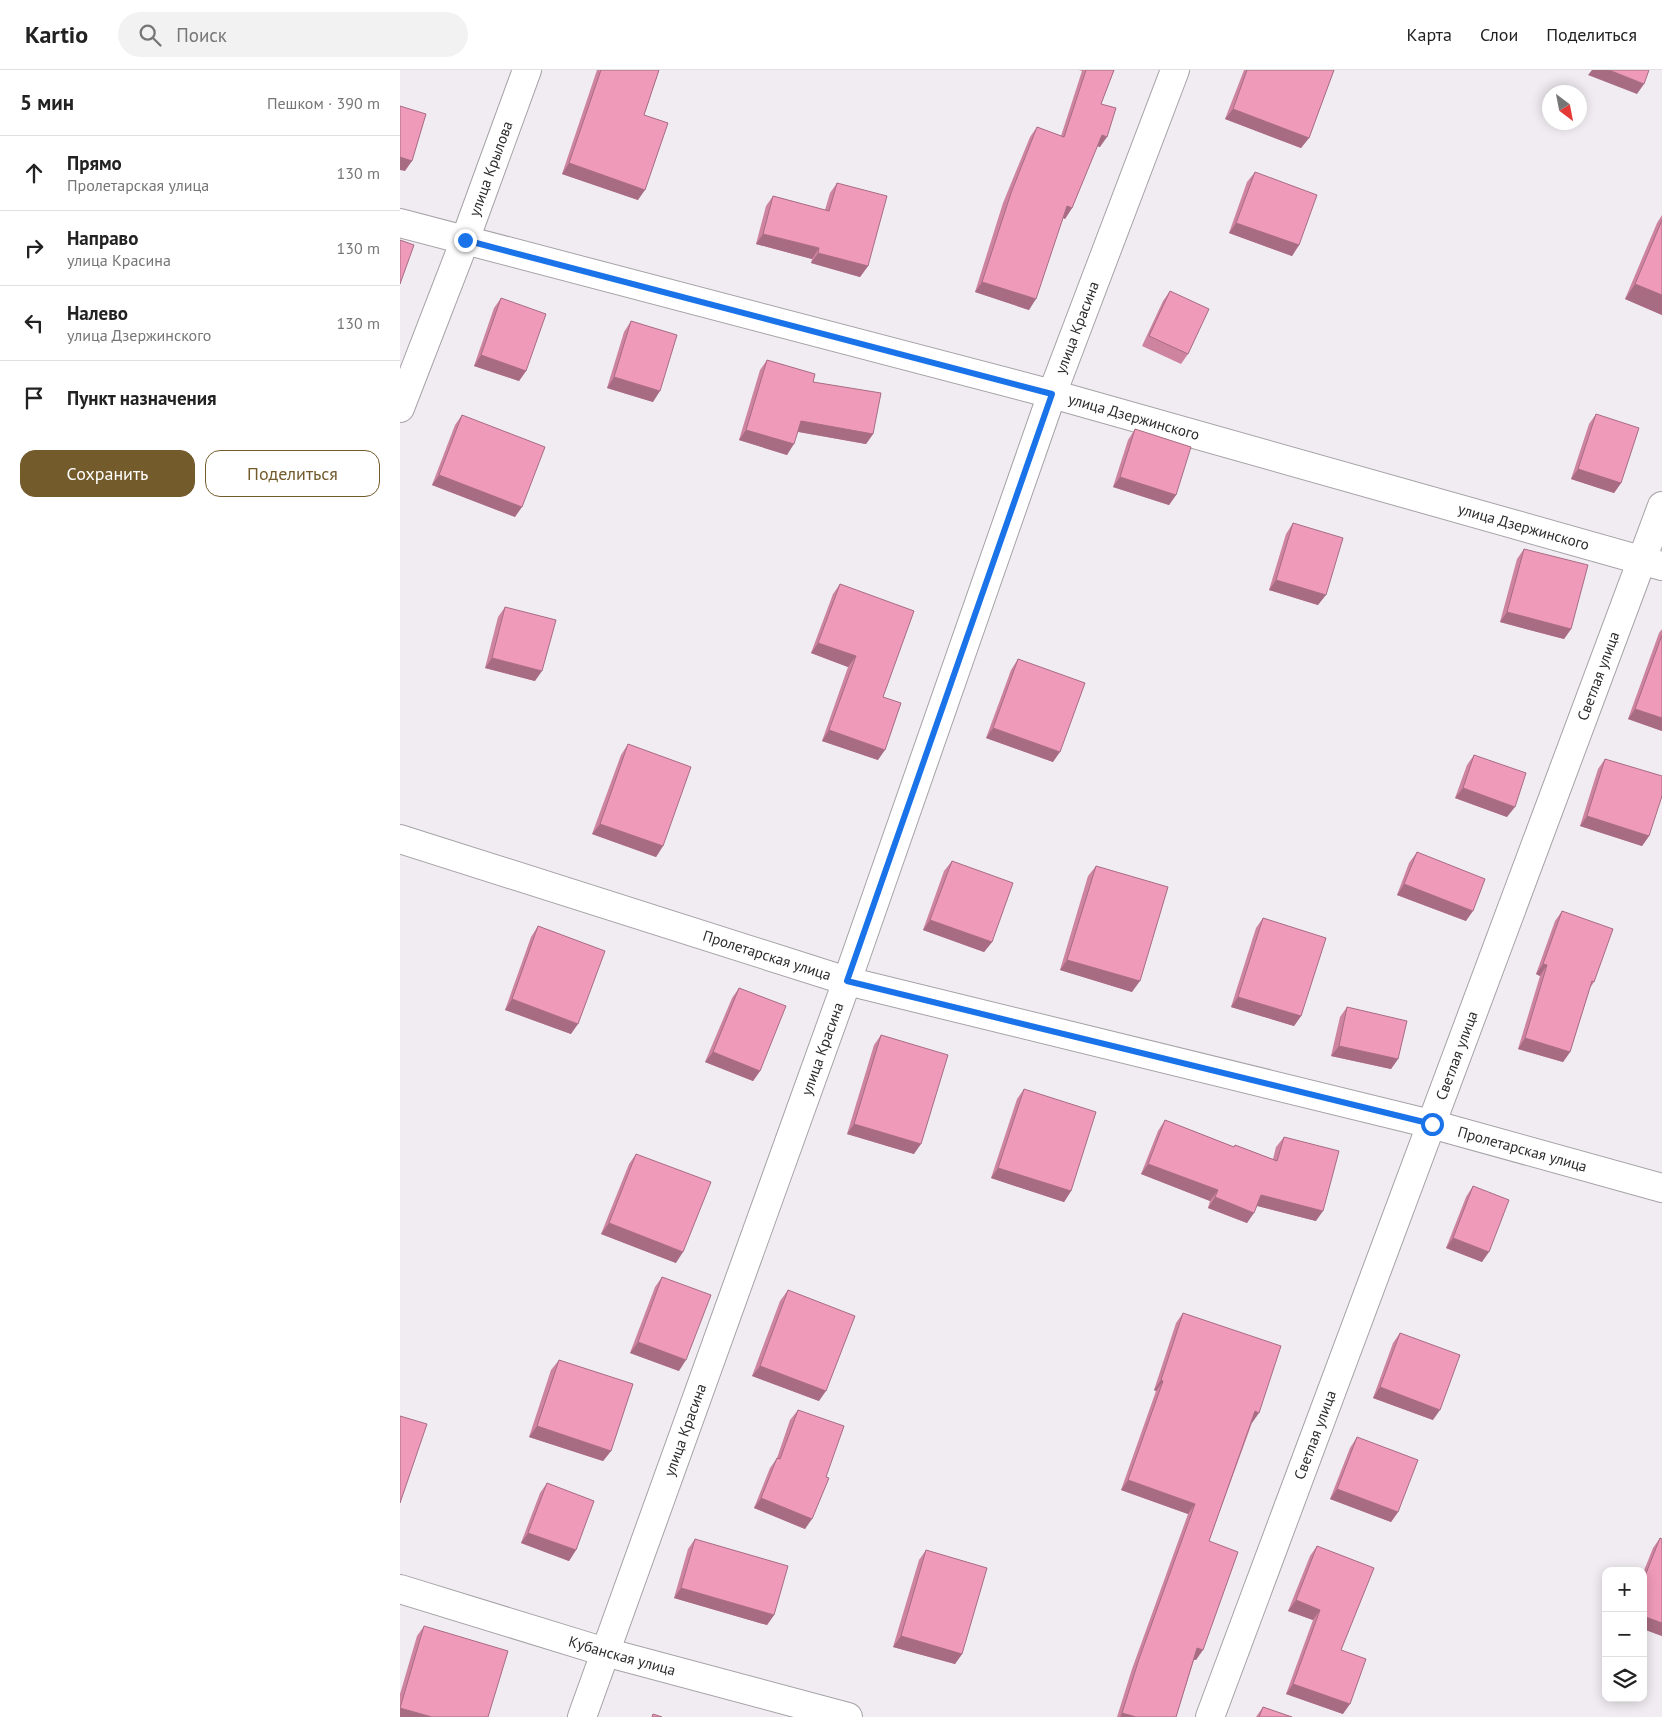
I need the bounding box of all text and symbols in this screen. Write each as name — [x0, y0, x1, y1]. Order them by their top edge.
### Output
search box — [118, 12, 468, 57]
text: Kartio — [25, 19, 88, 50]
icon: search — [136, 21, 164, 49]
text: Поиск — [176, 23, 227, 47]
text: Карта — [1407, 23, 1452, 46]
text: Слои — [1480, 23, 1518, 46]
text: Поделиться — [1546, 23, 1637, 46]
north arrow — [1542, 85, 1587, 130]
text: 5 мин — [20, 89, 74, 116]
text: Пешком · 390 m — [267, 93, 380, 113]
street label: улица Крылова — [464, 118, 517, 219]
text: Прямо — [67, 151, 122, 175]
icon: ahead — [20, 159, 48, 187]
text: 130 m — [337, 163, 380, 183]
text: Пролетарская улица — [67, 175, 209, 195]
text: Направо — [67, 226, 138, 250]
route end — [454, 229, 477, 252]
icon: right — [20, 234, 48, 262]
text: 130 m — [337, 238, 380, 258]
text: улица Красина — [67, 250, 171, 270]
street label: улица Красина — [1051, 279, 1103, 376]
text: Налево — [67, 301, 128, 325]
icon: left — [20, 309, 48, 337]
text: 130 m — [337, 313, 380, 333]
text: улица Дзержинского — [67, 325, 211, 345]
icon: arrive — [20, 384, 48, 412]
text: Пункт назначения — [67, 386, 217, 410]
street label: улица Дзержинского — [1066, 389, 1202, 444]
button: Сохранить — [20, 450, 195, 497]
button: Поделиться — [205, 450, 380, 497]
street label: улица Дзержинского — [1456, 499, 1591, 554]
street label: Светлая улица — [1573, 629, 1623, 723]
street label: Пролетарская улица — [701, 926, 834, 984]
street label: улица Красина — [797, 1000, 848, 1098]
street label: Светлая улица — [1431, 1008, 1482, 1103]
route start — [1421, 1113, 1444, 1136]
street label: Пролетарская улица — [1456, 1122, 1589, 1176]
street label: улица Красина — [659, 1381, 710, 1479]
street label: Светлая улица — [1289, 1388, 1340, 1482]
map controls — [1602, 1567, 1647, 1702]
button: + — [1602, 1567, 1647, 1612]
button: − — [1602, 1612, 1647, 1657]
street label: Кубанская улица — [566, 1631, 678, 1680]
button: layers — [1602, 1657, 1647, 1702]

